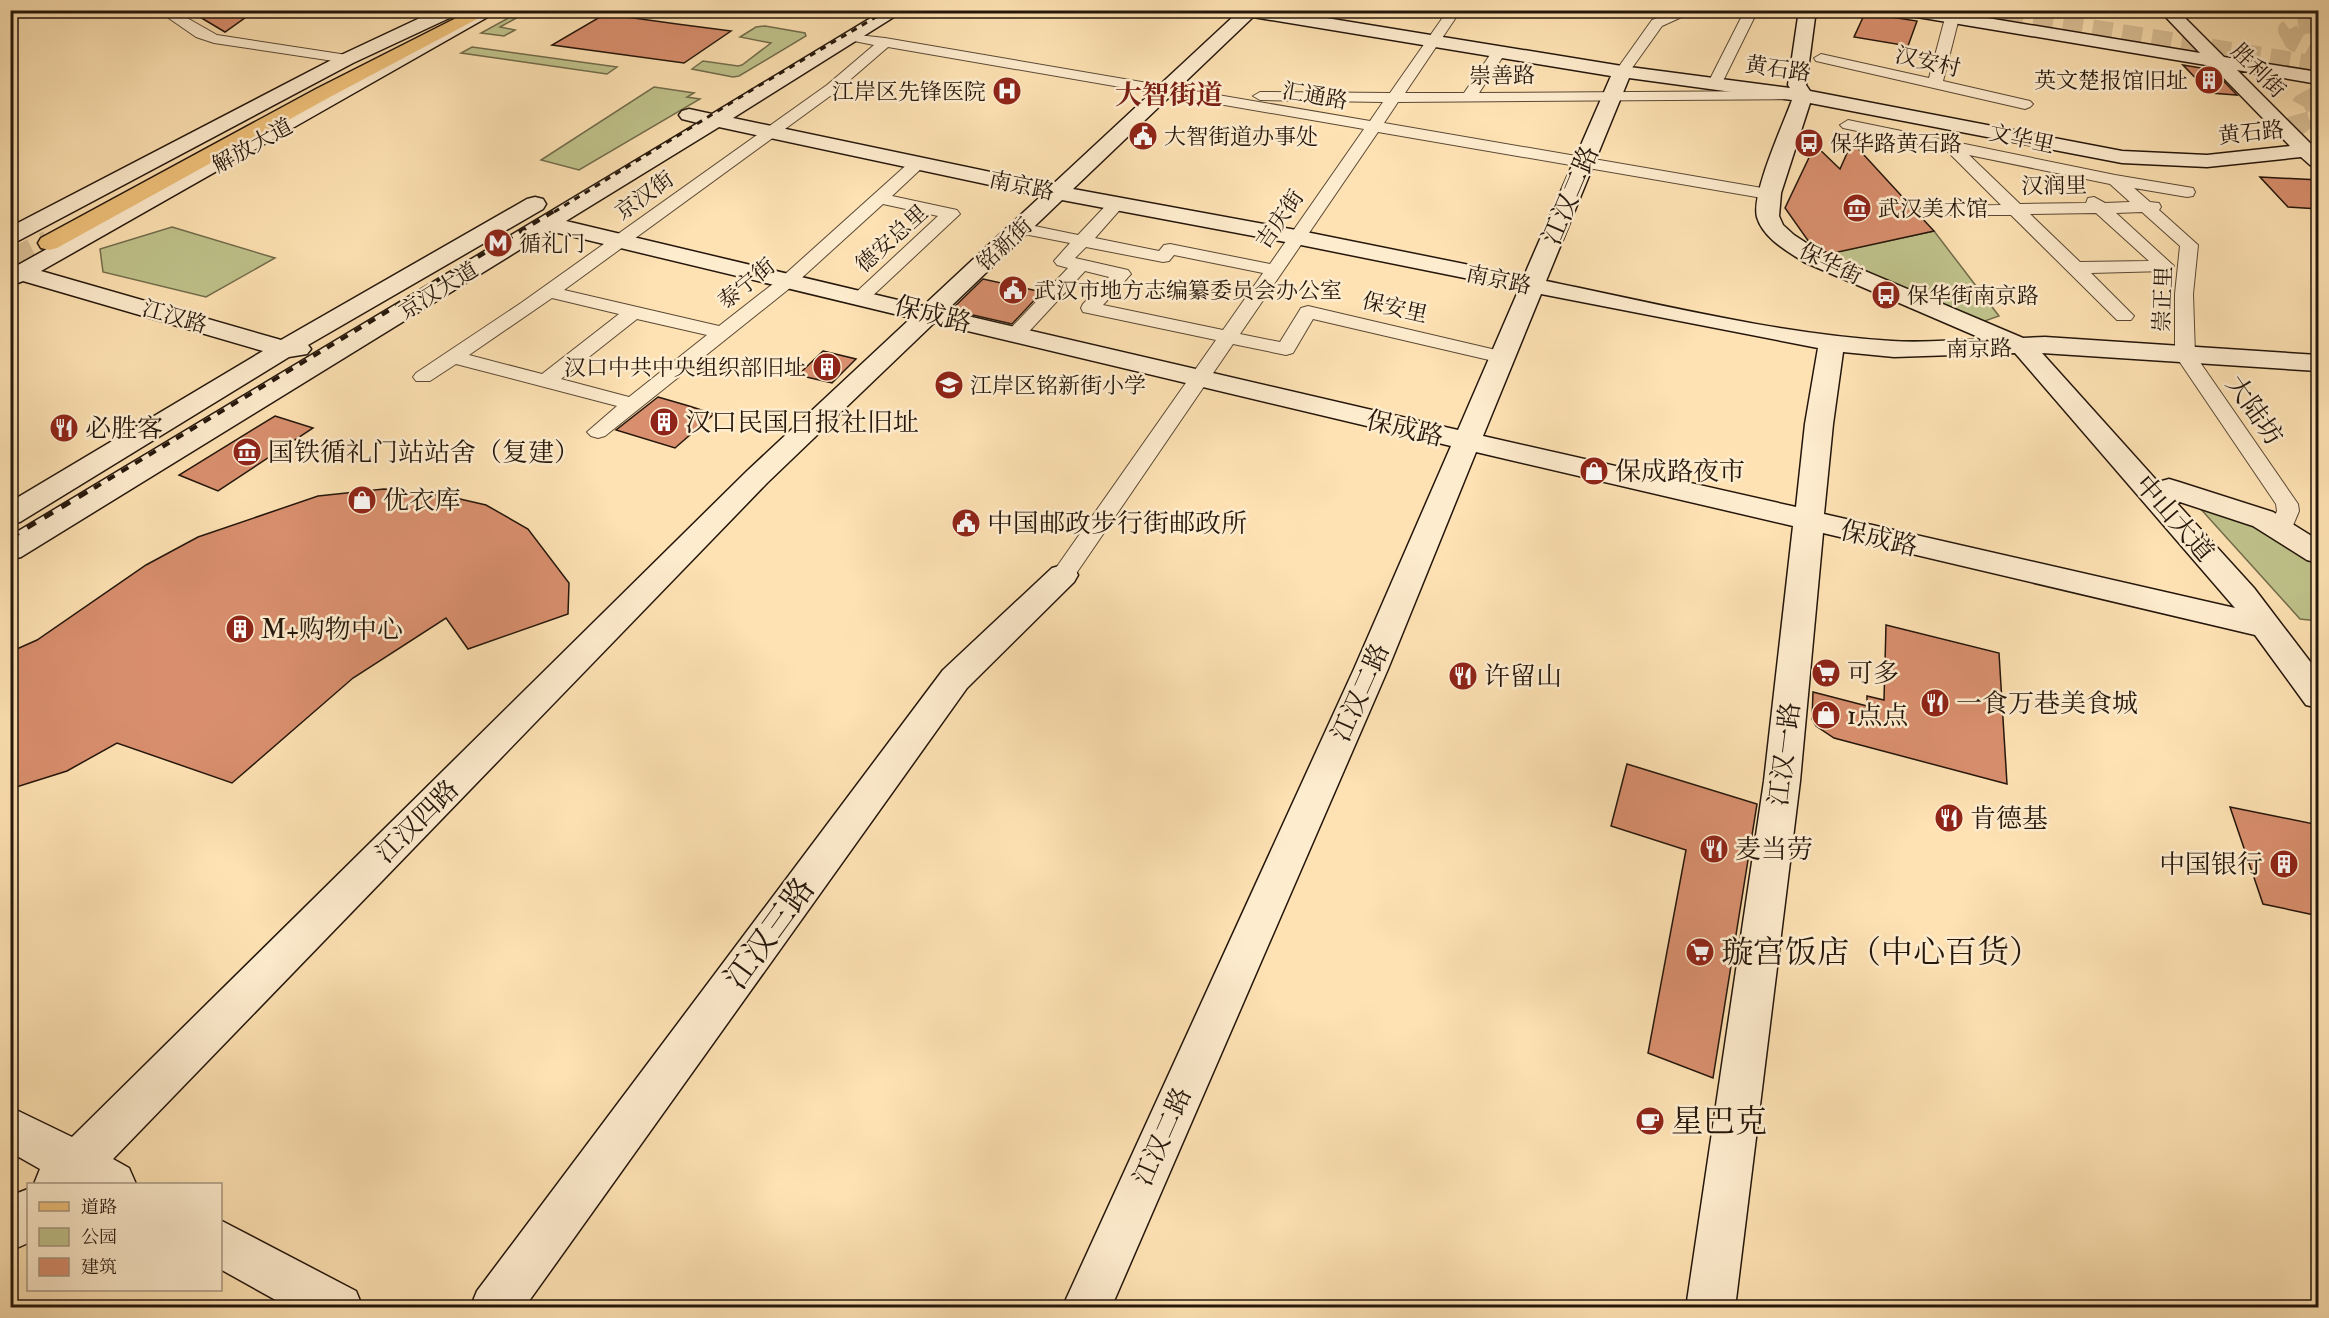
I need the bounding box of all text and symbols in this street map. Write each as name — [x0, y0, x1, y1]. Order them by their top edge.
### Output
street label: 胜利街 — [2225, 37, 2292, 104]
street label: 汉安村 — [1892, 41, 1963, 83]
street label: 黄石路 — [1743, 51, 1812, 87]
street label: 崇善路 — [1469, 61, 1535, 91]
building icon: 英文楚报馆旧址 — [2193, 64, 2225, 96]
place label: 英文楚报馆旧址 — [2034, 67, 2188, 95]
hospital icon: 江岸区先锋医院 — [991, 75, 1023, 107]
street label: 汇通路 — [1280, 76, 1350, 116]
place label: 江岸区先锋医院 — [832, 78, 986, 106]
district label: 大智街道 — [1115, 79, 1223, 112]
street label: 解放大道 — [207, 112, 298, 179]
street label: 黄石路 — [2217, 116, 2285, 150]
street label: 文华里 — [1987, 118, 2057, 160]
public building icon: 大智街道办事处 — [1127, 120, 1159, 152]
place label: 大智街道办事处 — [1164, 123, 1318, 151]
bus stop icon: 保华路黄石路 — [1793, 127, 1825, 159]
place label: 保华路黄石路 — [1830, 130, 1962, 158]
street label: 江汉二路 — [1536, 141, 1606, 250]
street label: 京汉街 — [610, 165, 680, 227]
street label: 南京路 — [987, 165, 1057, 207]
street label: 汉润里 — [2021, 171, 2087, 201]
street label: 吉庆街 — [1249, 185, 1310, 255]
museum icon: 武汉美术馆 — [1841, 192, 1873, 224]
place label: 武汉美术馆 — [1878, 195, 1988, 223]
street label: 德安总里 — [850, 199, 934, 279]
street label: 铭新街 — [971, 212, 1038, 277]
metro station icon: 循礼门 — [482, 227, 514, 259]
place label: 循礼门 — [519, 230, 585, 258]
street label: 保华街 — [1795, 237, 1866, 291]
street label: 泰宁街 — [712, 252, 781, 315]
street label: 京汉大道 — [394, 256, 483, 326]
street label: 南京路 — [1464, 259, 1534, 301]
street label: 崇正里 — [2148, 266, 2178, 333]
public building icon: 武汉市地方志编纂委员会办公室 — [997, 274, 1029, 306]
place label: 武汉市地方志编纂委员会办公室 — [1034, 277, 1342, 305]
bus stop icon: 保华街南京路 — [1870, 279, 1902, 311]
place label: 保华街南京路 — [1907, 282, 2039, 310]
street label: 保安里 — [1359, 287, 1430, 329]
street label: 保成路 — [891, 290, 974, 340]
street label: 江汉路 — [139, 294, 210, 340]
street label: 南京路 — [1946, 334, 2012, 364]
building icon: 汉口中共中央组织部旧址 — [811, 351, 843, 383]
place label: 汉口中共中央组织部旧址 — [564, 354, 806, 382]
school or university icon: 江岸区铭新街小学 — [933, 369, 965, 401]
street label: 大陆坊 — [2219, 369, 2290, 452]
place label: 江岸区铭新街小学 — [970, 372, 1146, 400]
street label: 保成路 — [1363, 405, 1446, 453]
building icon: 汉口民国日报社旧址 — [648, 406, 680, 438]
place label: 汉口民国日报社旧址 — [685, 407, 919, 439]
restaurant icon: 必胜客 — [48, 412, 80, 444]
place label: 必胜客 — [85, 413, 163, 445]
museum icon: 国铁循礼门站站舍（复建） — [231, 436, 263, 468]
place label: 国铁循礼门站站舍（复建） — [268, 437, 580, 469]
shop icon: 保成路夜市 — [1578, 455, 1610, 487]
place label: 保成路夜市 — [1615, 456, 1745, 488]
street label: 中山大道 — [2128, 469, 2220, 568]
shop icon: 优衣库 — [346, 484, 378, 516]
place label: 优衣库 — [383, 485, 461, 517]
public building icon: 中国邮政步行街邮政所 — [950, 507, 982, 539]
place label: 中国邮政步行街邮政所 — [987, 508, 1247, 540]
street label: 保成路 — [1837, 515, 1920, 563]
building icon: M+购物中心 — [224, 613, 256, 645]
place label: M+购物中心 — [261, 614, 403, 646]
street label: 江汉二路 — [1325, 638, 1397, 746]
supermarket icon: 可多 — [1810, 657, 1842, 689]
place label: 可多 — [1847, 658, 1899, 690]
restaurant icon: 许留山 — [1447, 660, 1479, 692]
place label: 许留山 — [1484, 661, 1562, 693]
restaurant icon: 一食万巷美食城 — [1919, 687, 1951, 719]
place label: 一食万巷美食城 — [1956, 688, 2138, 720]
shop icon: 1点点 — [1810, 699, 1842, 731]
place label: 1点点 — [1847, 700, 1908, 732]
street label: 江汉一路 — [1763, 701, 1807, 808]
street label: 江汉四路 — [370, 774, 466, 870]
restaurant icon: 肯德基 — [1933, 802, 1965, 834]
place label: 肯德基 — [1970, 803, 2048, 835]
restaurant icon: 麦当劳 — [1698, 833, 1730, 865]
place label: 麦当劳 — [1735, 834, 1813, 866]
building icon: 中国银行 — [2268, 848, 2300, 880]
place label: 中国银行 — [2159, 849, 2263, 881]
street label: 江汉三路 — [716, 870, 824, 997]
place label: 璇宫饭店（中心百货） — [1721, 933, 2041, 973]
supermarket icon: 璇宫饭店（中心百货） — [1684, 936, 1716, 968]
street label: 江汉二路 — [1127, 1082, 1199, 1190]
place label: 星巴克 — [1671, 1102, 1767, 1142]
cafe icon: 星巴克 — [1634, 1105, 1666, 1137]
legend — [27, 1183, 222, 1291]
text: 道路 — [81, 1196, 117, 1219]
text: 公园 — [81, 1226, 117, 1249]
text: 建筑 — [81, 1256, 117, 1279]

